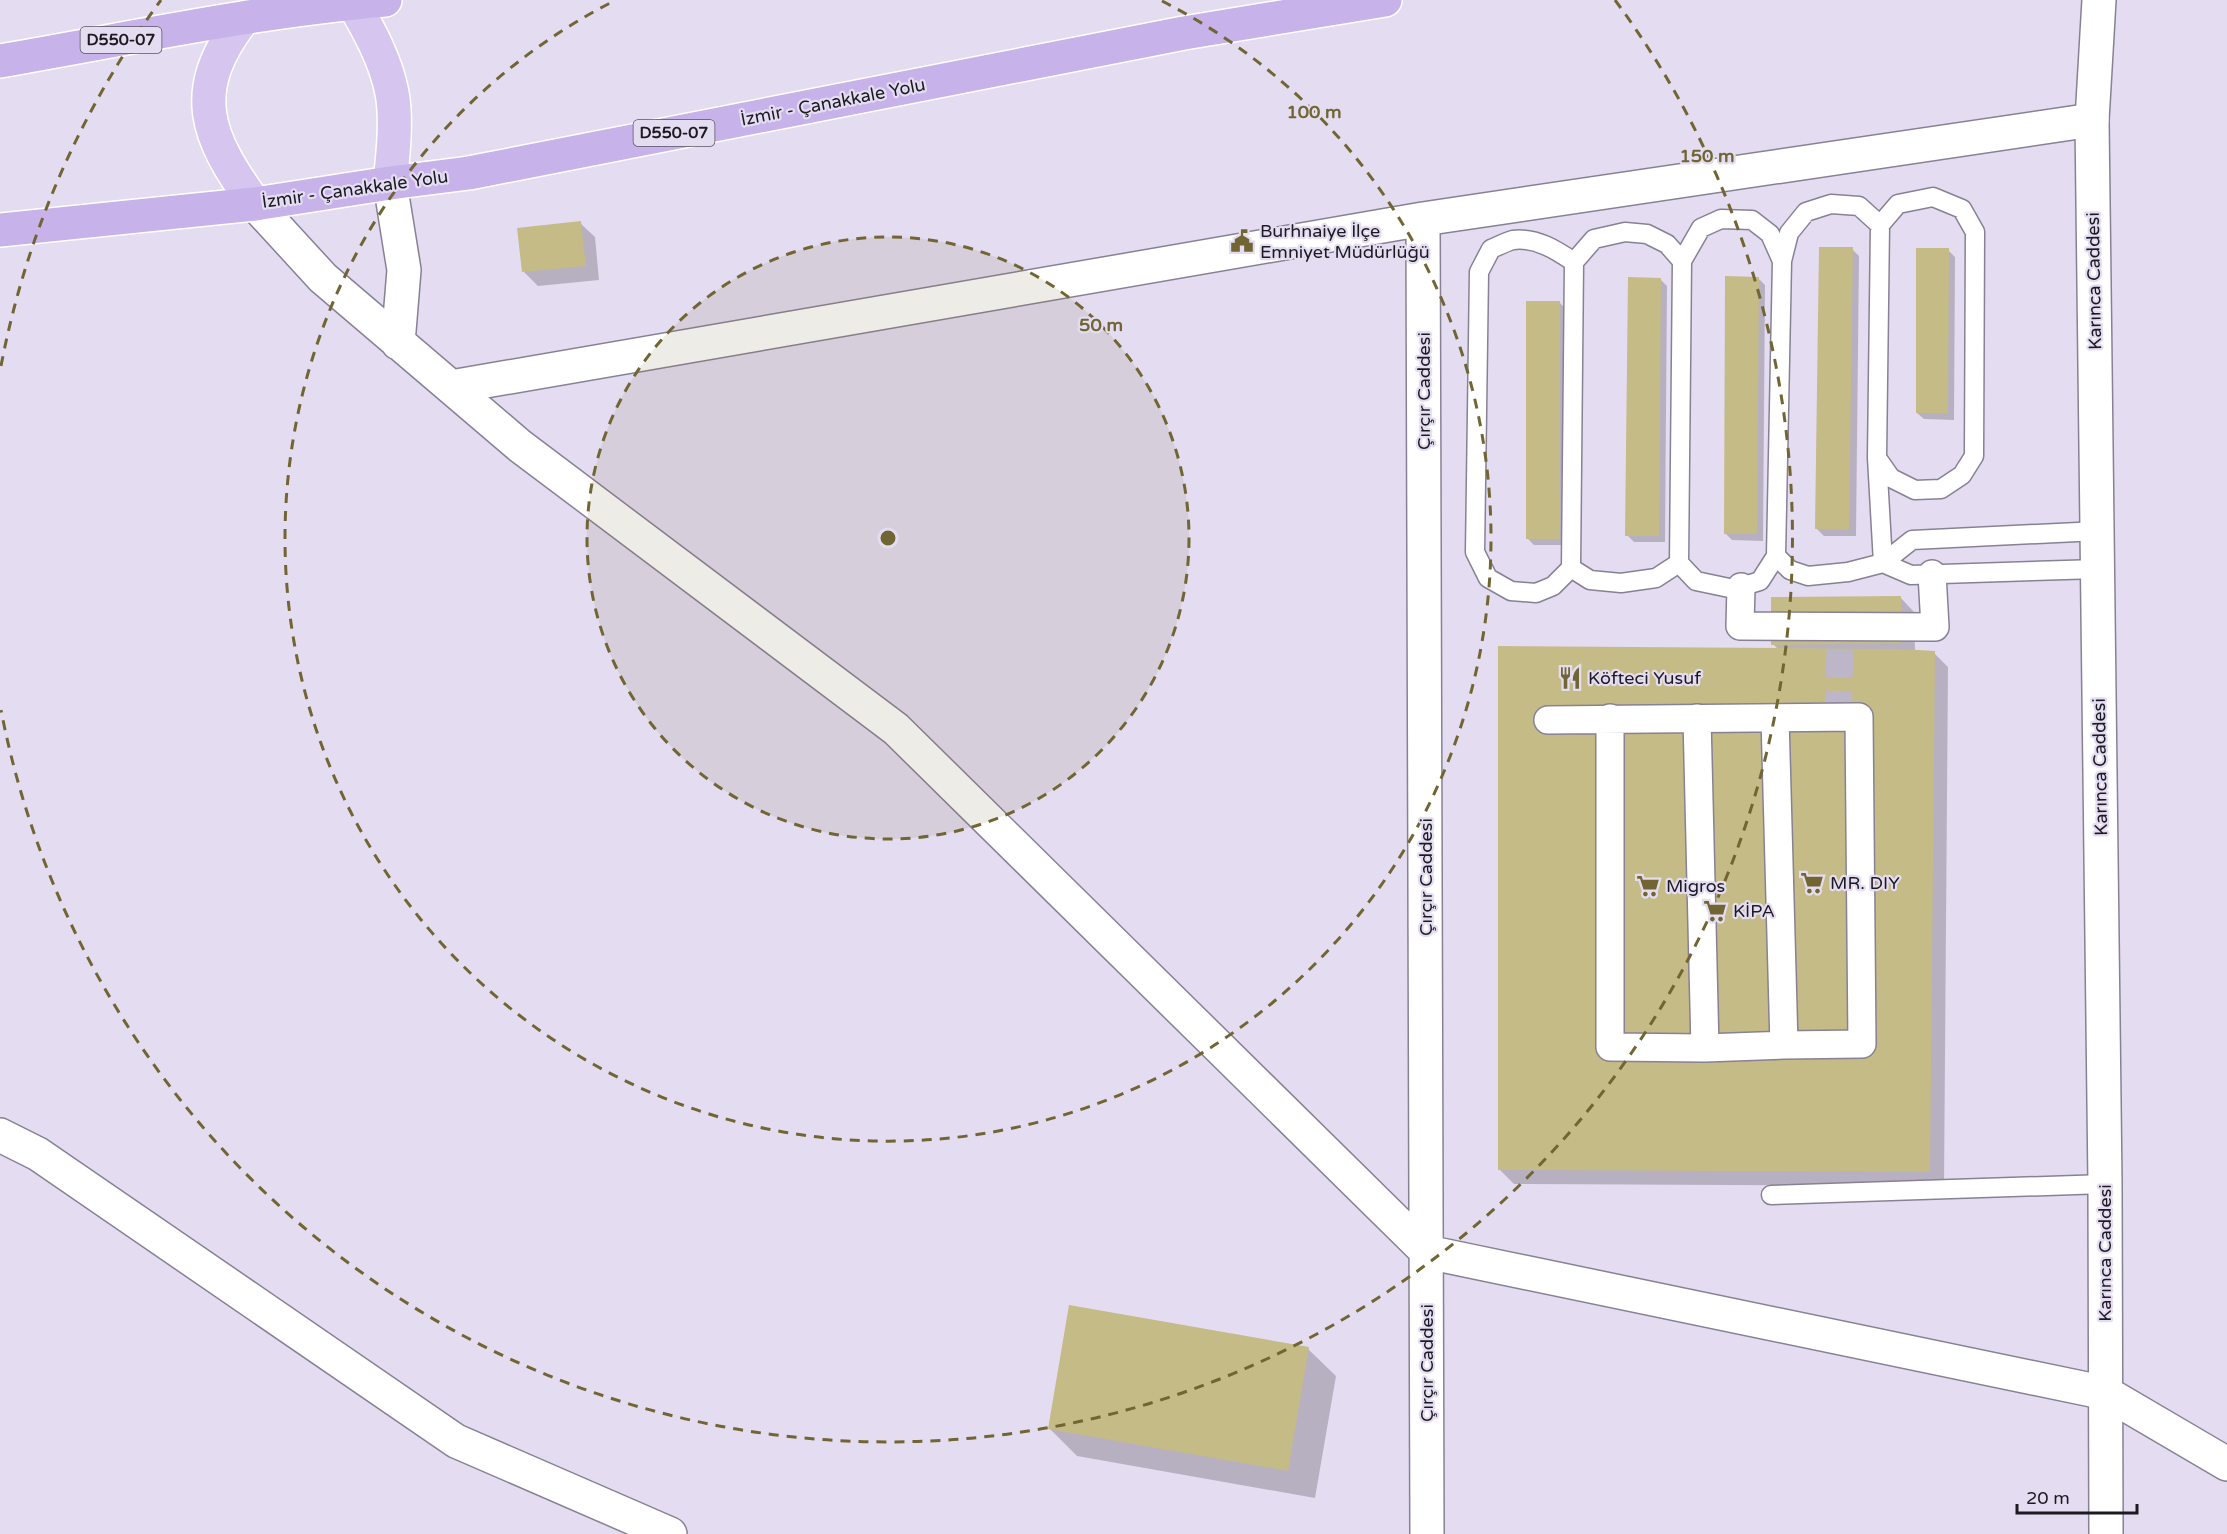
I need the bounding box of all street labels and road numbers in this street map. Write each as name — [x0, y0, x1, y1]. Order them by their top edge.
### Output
road number: D550-07 — [80, 27, 162, 53]
street label: İzmir - Çanakkale Yolu — [739, 73, 927, 131]
road number: D550-07 — [634, 120, 714, 146]
street label: İzmir - Çanakkale Yolu — [260, 165, 450, 213]
street label: Karınca Caddesi — [2082, 212, 2106, 350]
street label: Çırçır Caddesi — [1413, 332, 1435, 450]
street label: Karınca Caddesi — [2088, 698, 2112, 836]
street label: Çırçır Caddesi — [1415, 818, 1437, 936]
street label: Karınca Caddesi — [2094, 1184, 2116, 1322]
street label: Çırçır Caddesi — [1416, 1304, 1438, 1422]

